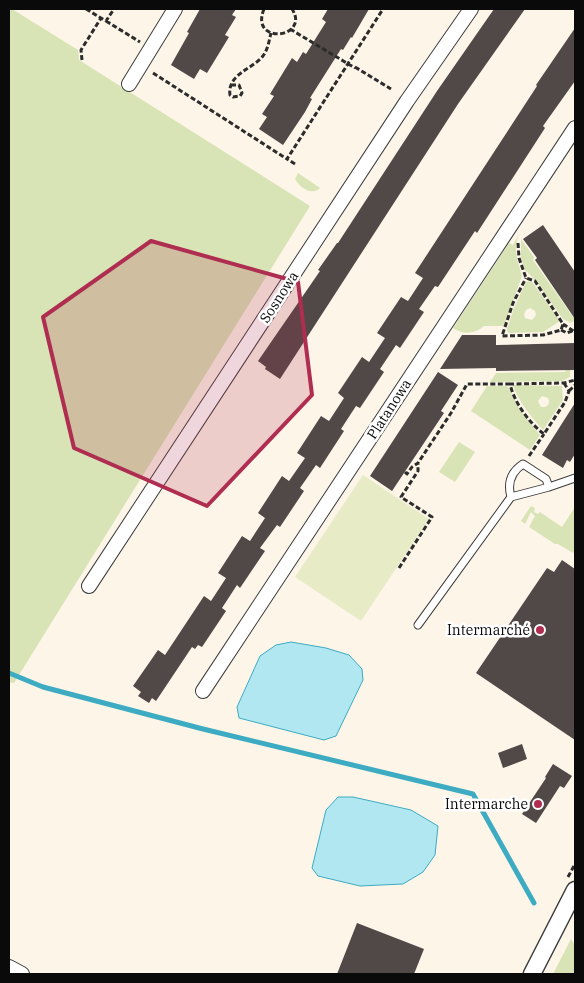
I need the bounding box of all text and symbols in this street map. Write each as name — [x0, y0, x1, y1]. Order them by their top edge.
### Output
street label: Sosnowa — [256, 267, 303, 326]
street label: Platanowa — [363, 375, 415, 443]
place label: Intermarché — [447, 621, 530, 639]
marker: Intermarché — [534, 624, 546, 636]
place label: Intermarche — [445, 795, 528, 813]
marker: Intermarche — [532, 798, 544, 810]

